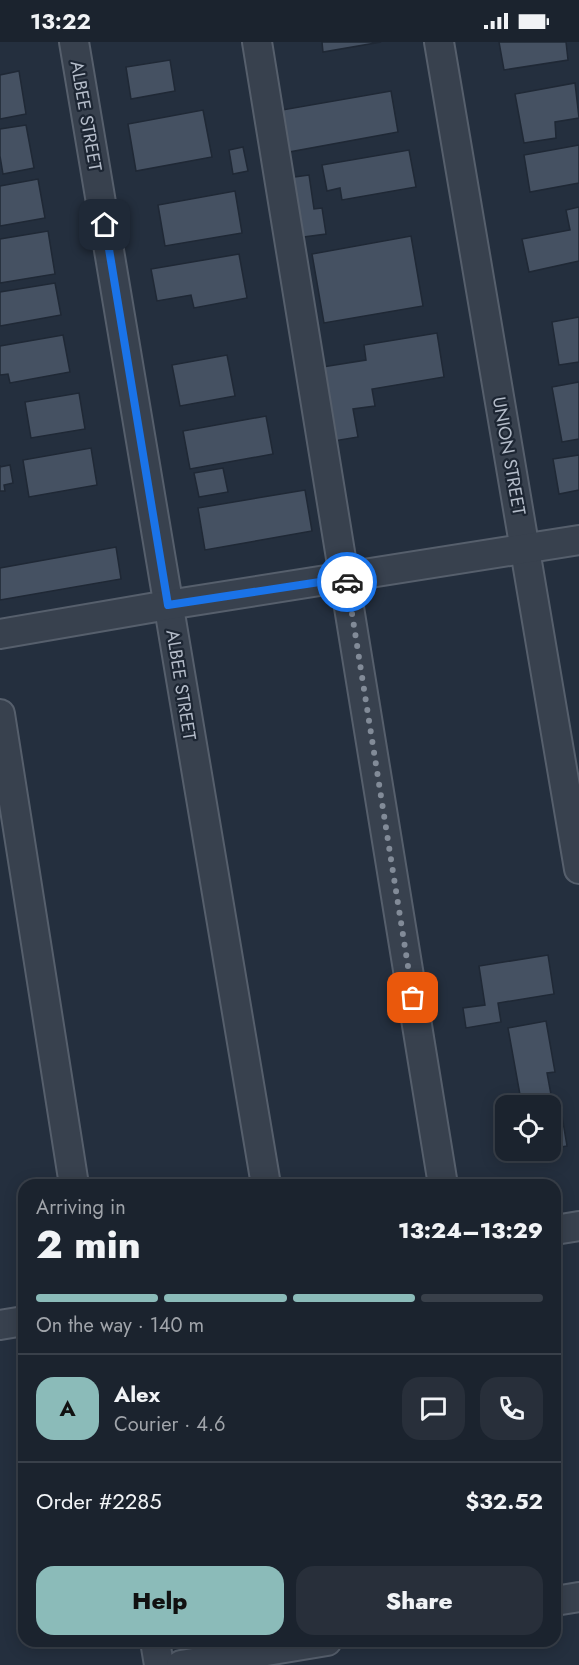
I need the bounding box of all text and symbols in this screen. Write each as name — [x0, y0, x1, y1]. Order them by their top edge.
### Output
text: 13:22 — [30, 5, 91, 37]
street label: ALBEE STREET — [63, 59, 109, 174]
pin — [79, 199, 130, 250]
icon: home — [88, 208, 121, 241]
street label: UNION STREET — [486, 395, 532, 518]
courier — [317, 552, 377, 612]
icon: car — [331, 566, 364, 599]
street label: ALBEE STREET — [159, 628, 203, 743]
pin — [387, 972, 438, 1023]
icon: bag — [396, 981, 429, 1014]
map controls — [495, 1095, 561, 1161]
button: locate — [495, 1095, 561, 1161]
text: Arriving in — [36, 1193, 126, 1222]
text: 13:24–13:29 — [398, 1214, 543, 1246]
text: 2 min — [36, 1216, 141, 1273]
text: On the way · 140 m — [36, 1311, 204, 1340]
button: chat — [402, 1377, 465, 1440]
button: phone — [480, 1377, 543, 1440]
text: Alex — [114, 1378, 160, 1410]
text: A — [59, 1392, 76, 1424]
text: Courier · 4.6 — [114, 1410, 226, 1439]
text: Order #2285 — [36, 1485, 162, 1517]
text: $32.52 — [466, 1485, 543, 1517]
button: Help — [36, 1566, 284, 1635]
button: Share — [296, 1566, 543, 1635]

